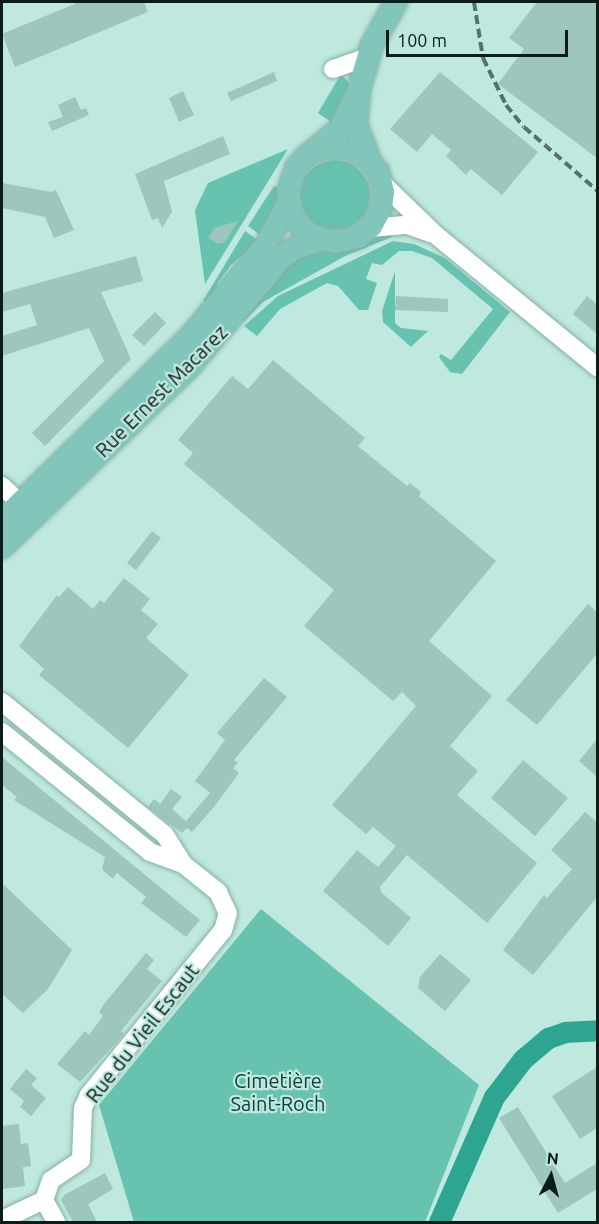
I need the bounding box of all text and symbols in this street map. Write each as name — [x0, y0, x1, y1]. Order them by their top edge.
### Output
scale bar — [389, 18, 570, 56]
text: 100 m — [397, 30, 447, 50]
street label: Rue Ernest Macarez — [90, 320, 232, 462]
street label: Rue du Vieil Escaut — [80, 959, 204, 1107]
park label: Cimetière Saint-Roch — [230, 1068, 326, 1115]
north arrow — [521, 1146, 581, 1206]
text: N — [546, 1149, 560, 1168]

